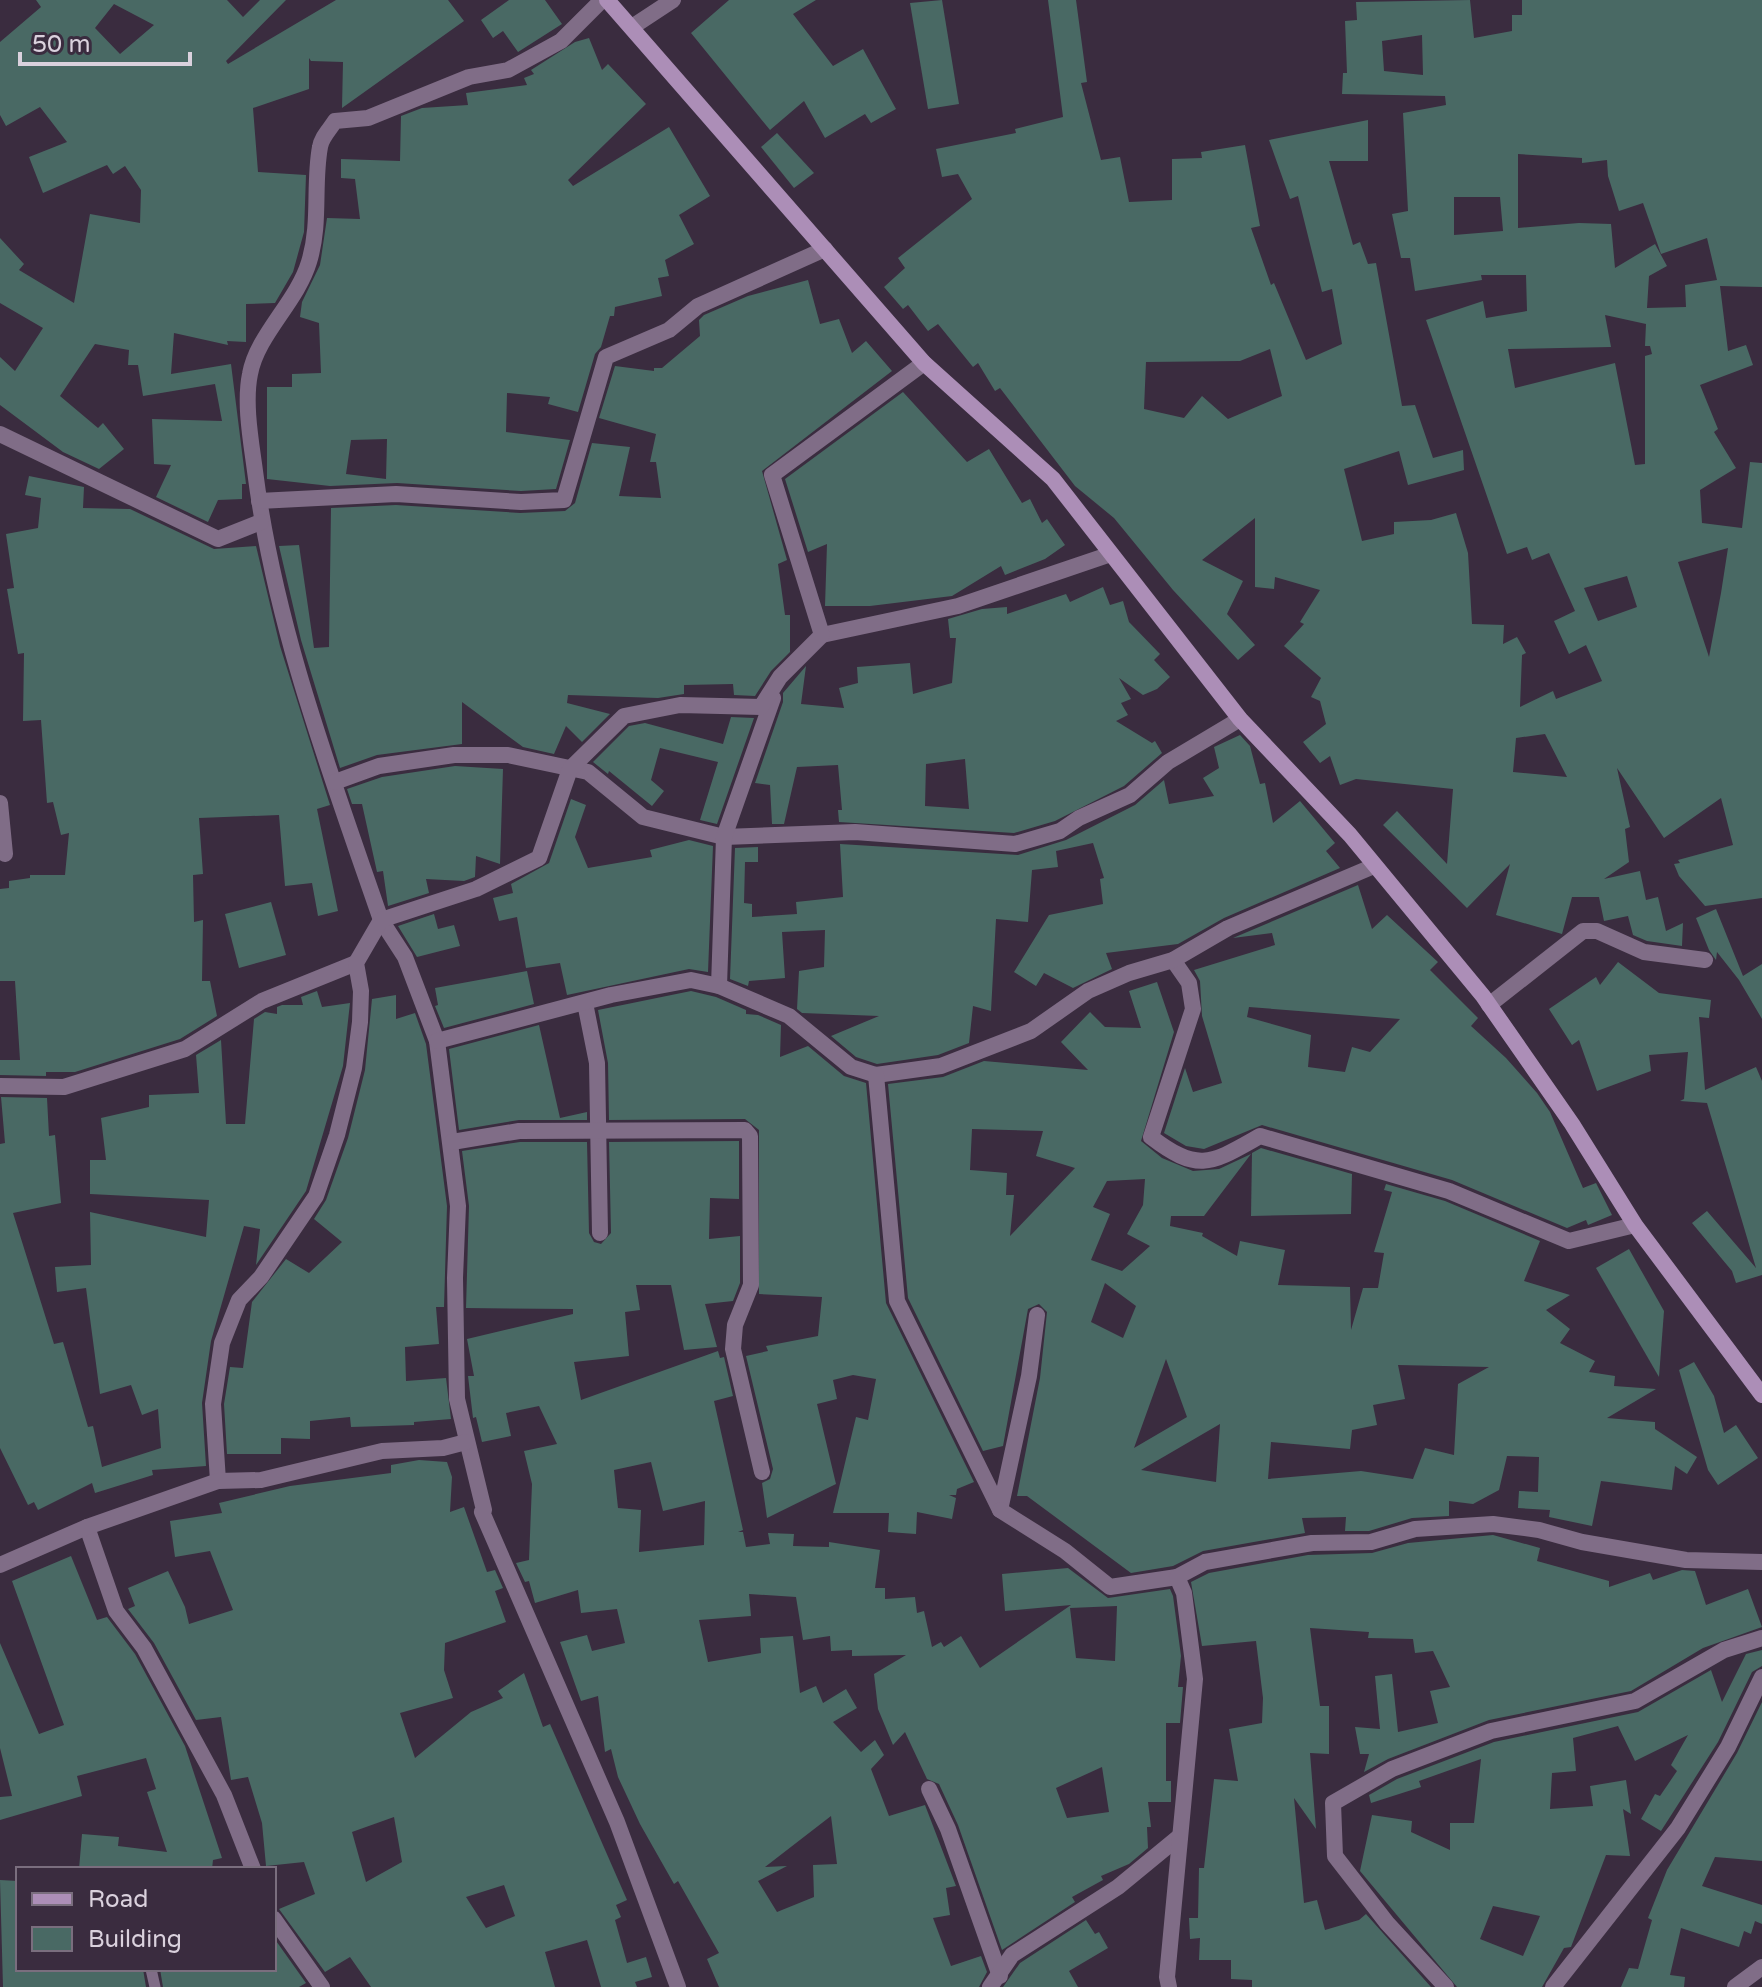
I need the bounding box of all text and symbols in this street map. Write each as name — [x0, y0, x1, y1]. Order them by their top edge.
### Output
scale bar — [20, 16, 190, 66]
text: 50 m — [32, 30, 90, 59]
legend — [16, 1867, 276, 1971]
text: Road — [88, 1885, 148, 1914]
text: Building — [88, 1925, 182, 1954]

